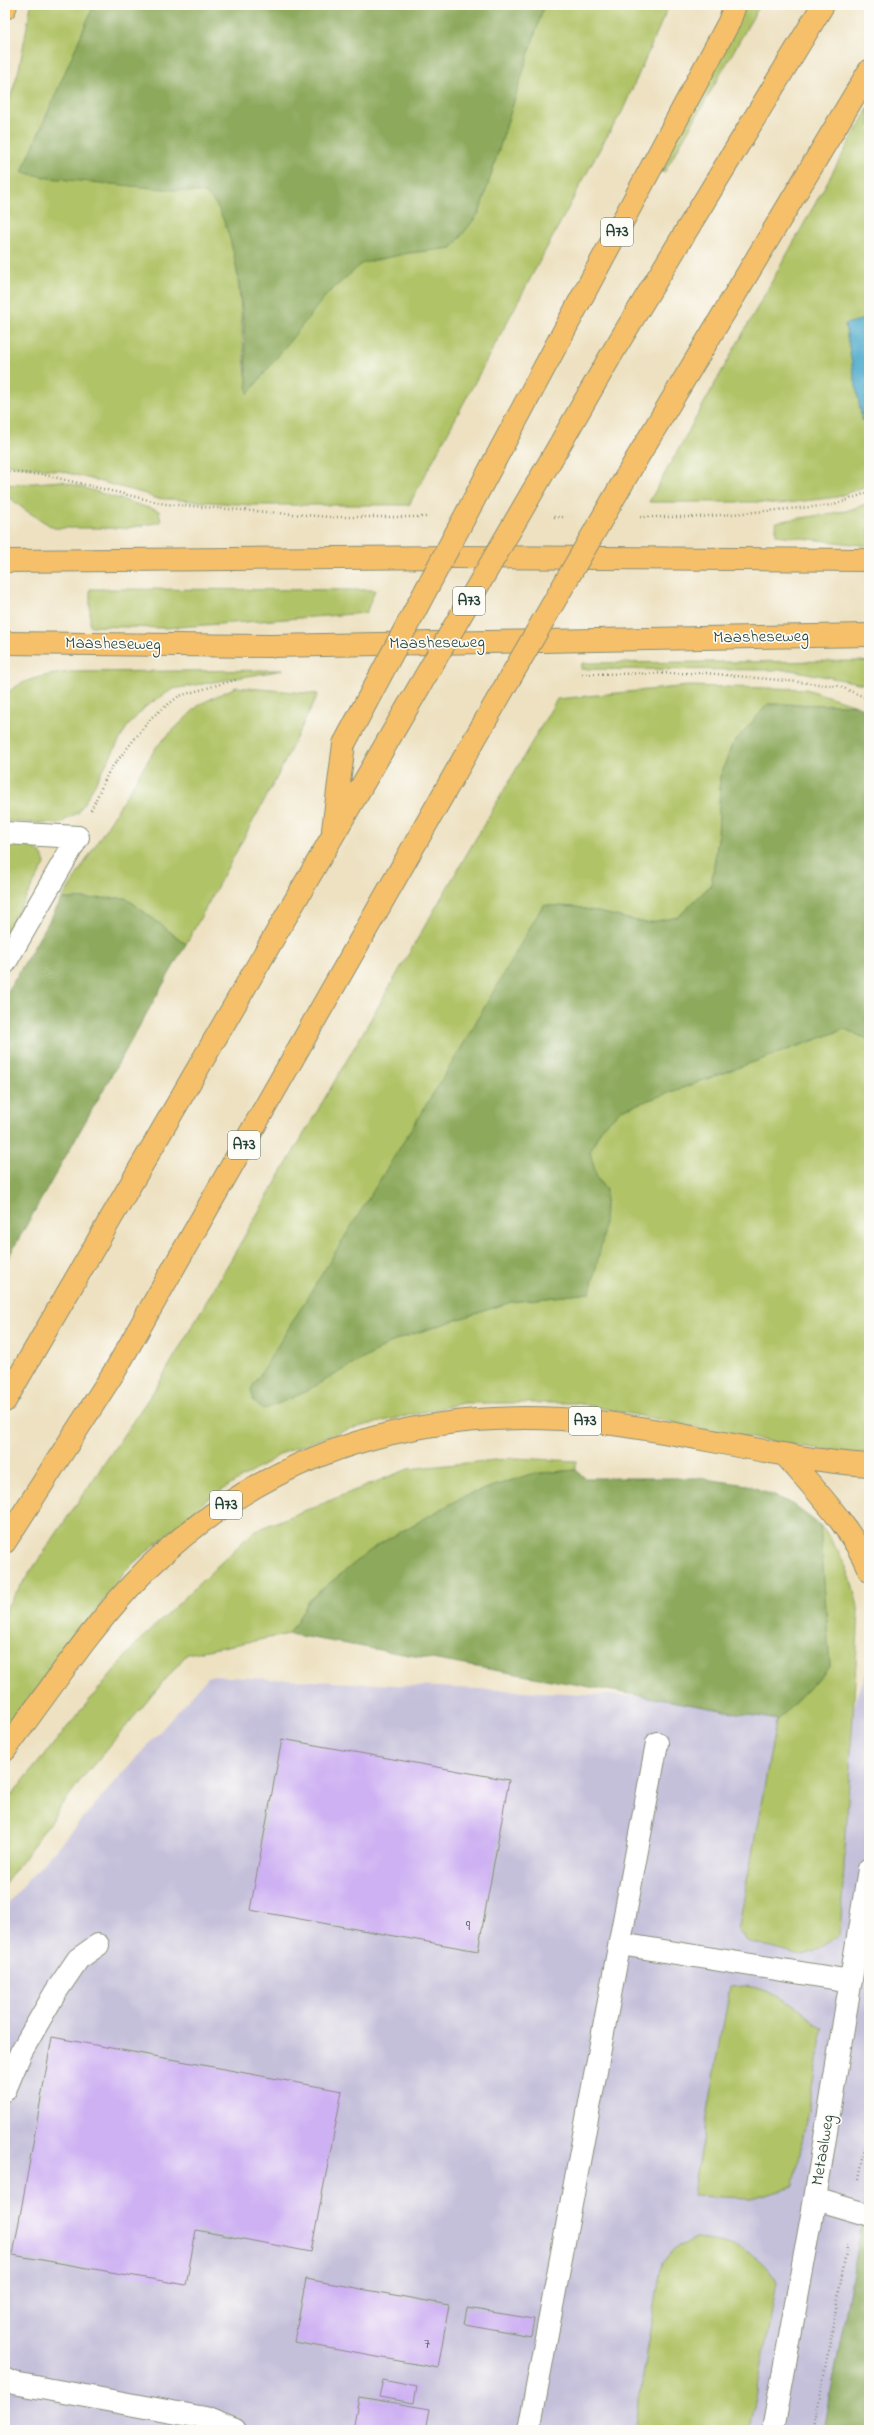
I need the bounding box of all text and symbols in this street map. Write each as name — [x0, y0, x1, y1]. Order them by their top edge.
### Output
road number: A73 — [601, 218, 633, 246]
road number: A73 — [453, 587, 485, 615]
street label: Maasheseweg — [713, 624, 809, 652]
street label: Maasheseweg — [389, 630, 485, 658]
street label: Maasheseweg — [65, 631, 161, 659]
road number: A73 — [228, 1131, 260, 1159]
road number: A73 — [569, 1407, 601, 1435]
road number: A73 — [210, 1491, 242, 1519]
house number: 9 — [466, 1915, 471, 1937]
street label: Metaalweg — [805, 2113, 843, 2187]
house number: 7 — [424, 2333, 430, 2355]

